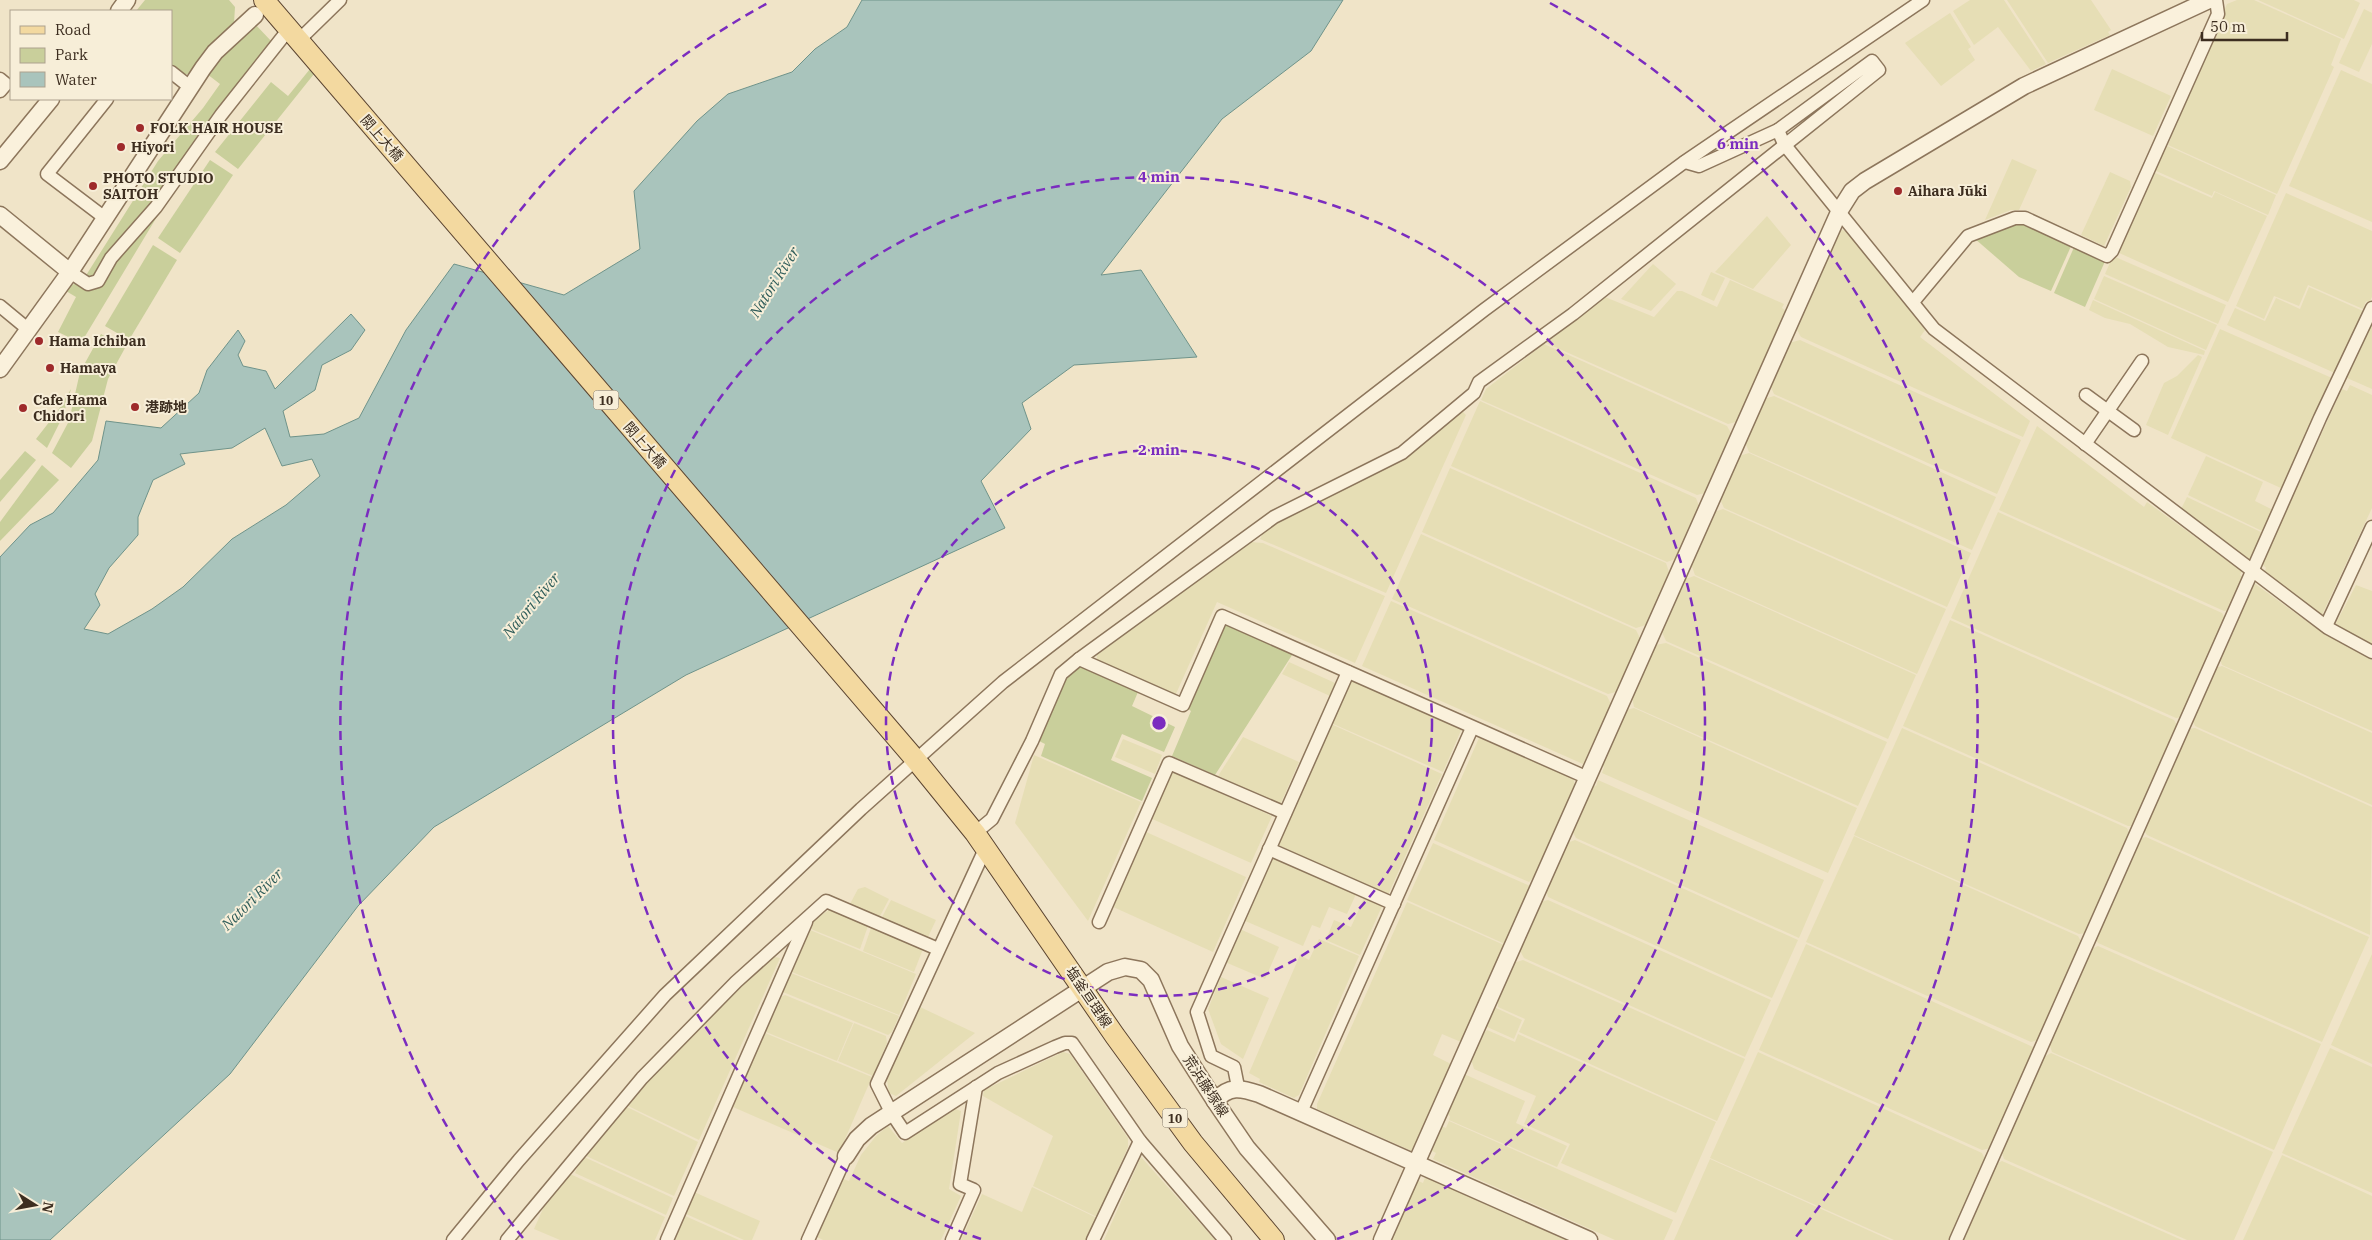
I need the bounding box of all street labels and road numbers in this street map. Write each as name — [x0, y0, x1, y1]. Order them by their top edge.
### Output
street label: 閖上大橋 — [357, 111, 407, 165]
road number: 10 — [594, 390, 618, 410]
street label: 閖上大橋 — [620, 418, 670, 472]
street label: 塩釜亘理線 — [1062, 963, 1116, 1031]
street label: 荒浜藤塚線 — [1179, 1052, 1233, 1120]
road number: 10 — [1162, 1108, 1188, 1128]

